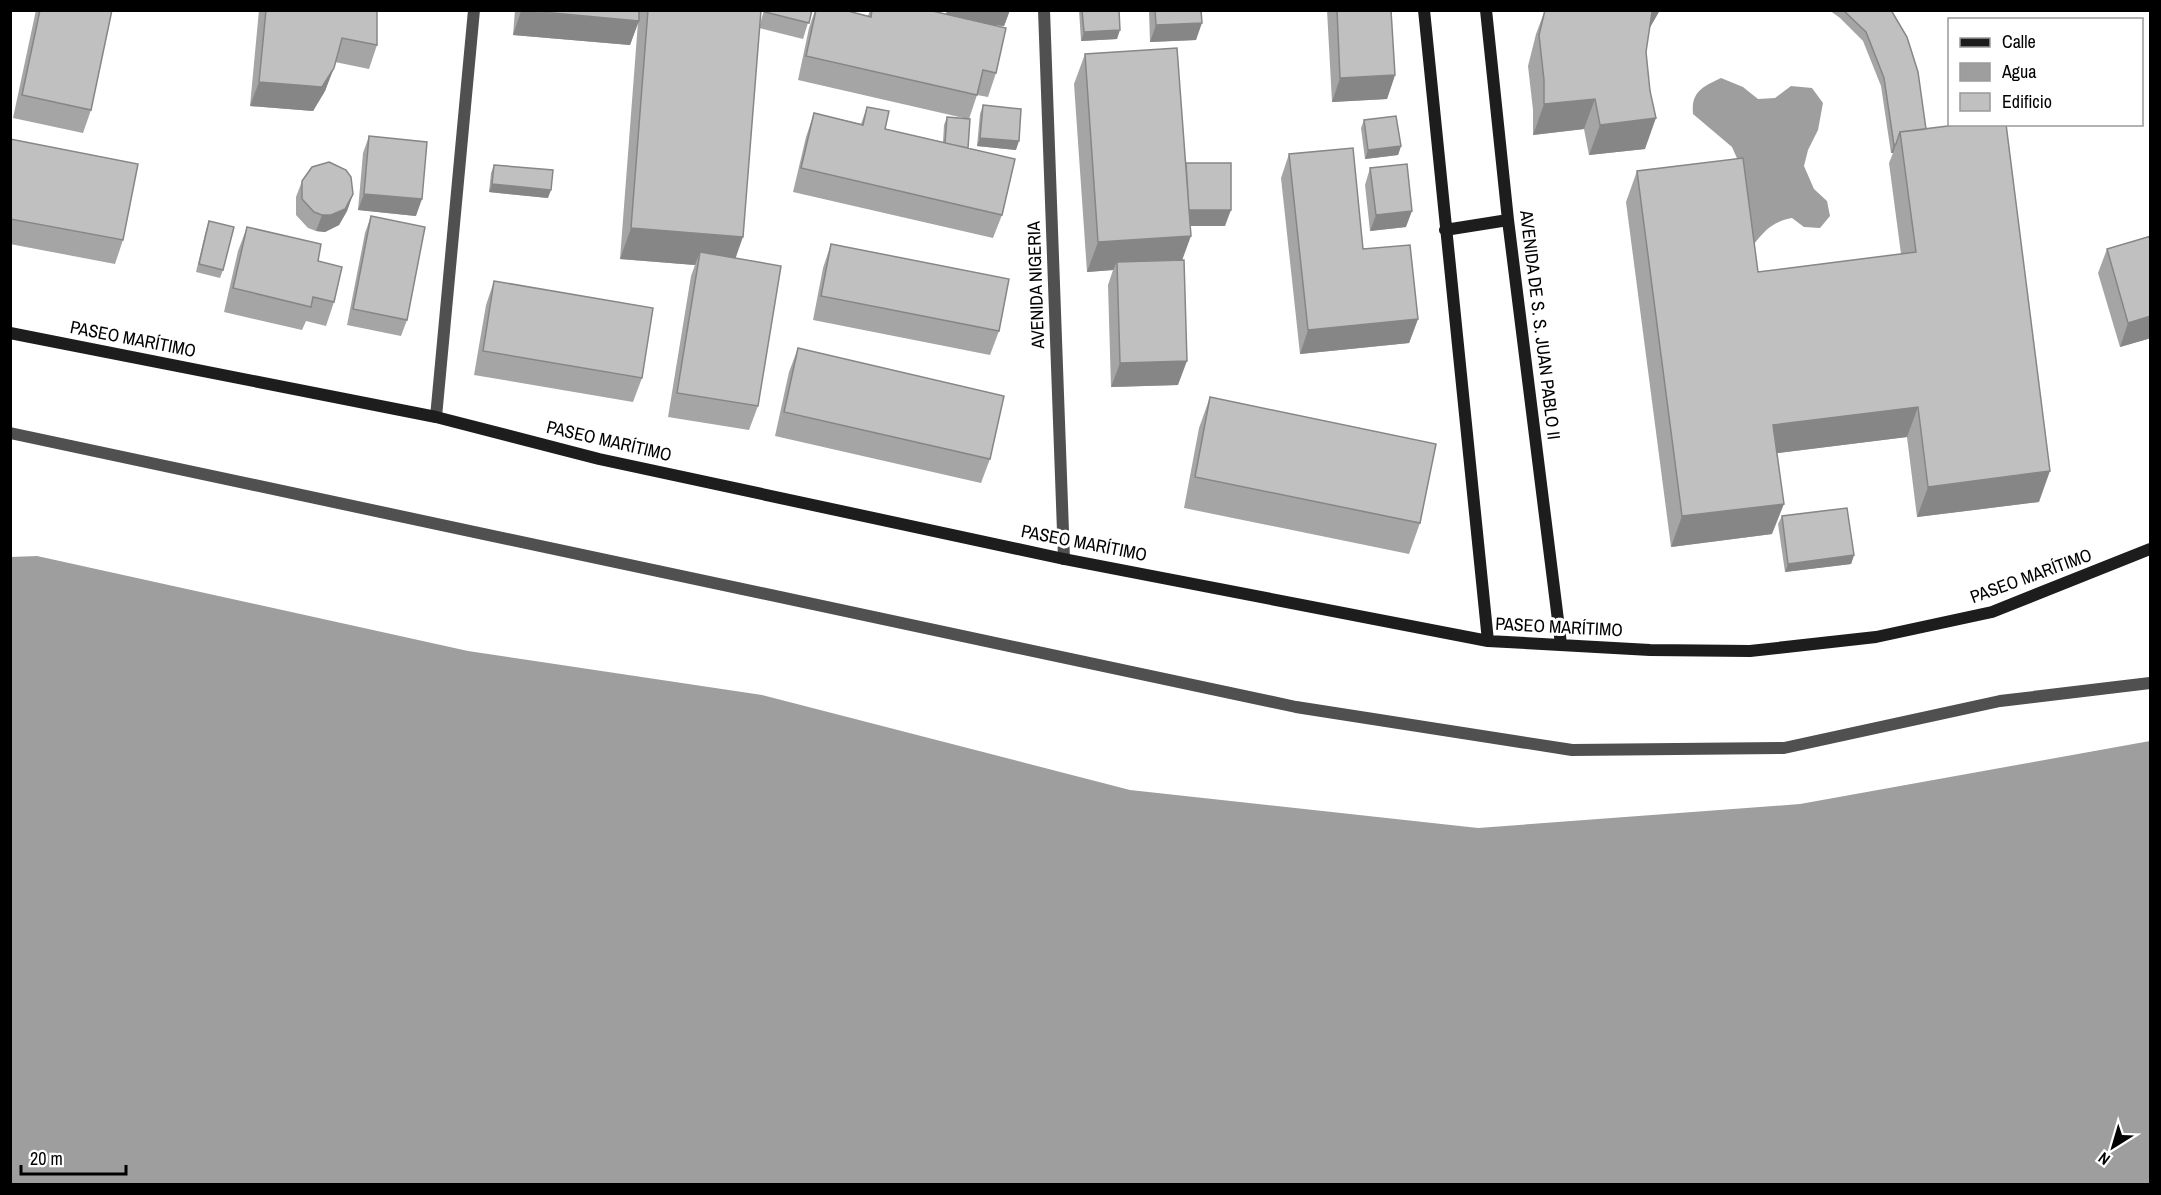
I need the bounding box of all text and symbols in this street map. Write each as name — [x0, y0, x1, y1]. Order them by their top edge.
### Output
legend — [1948, 18, 2143, 126]
text: Calle — [2002, 29, 2036, 54]
text: Agua — [2001, 59, 2036, 84]
text: Edificio — [2002, 89, 2052, 114]
street label: AVENIDA DE S. S. JUAN PABLO II — [1514, 208, 1567, 441]
street label: AVENIDA NIGERIA — [1021, 221, 1050, 350]
street label: PASEO MARÍTIMO — [68, 314, 198, 363]
street label: PASEO MARÍTIMO — [544, 414, 674, 467]
street label: PASEO MARÍTIMO — [1019, 518, 1149, 567]
street label: PASEO MARÍTIMO — [1967, 542, 2095, 609]
street label: PASEO MARÍTIMO — [1495, 611, 1623, 642]
north arrow — [2083, 1117, 2143, 1177]
scale bar — [21, 1138, 126, 1176]
text: 20 m — [30, 1146, 63, 1171]
text: N — [2094, 1147, 2114, 1171]

